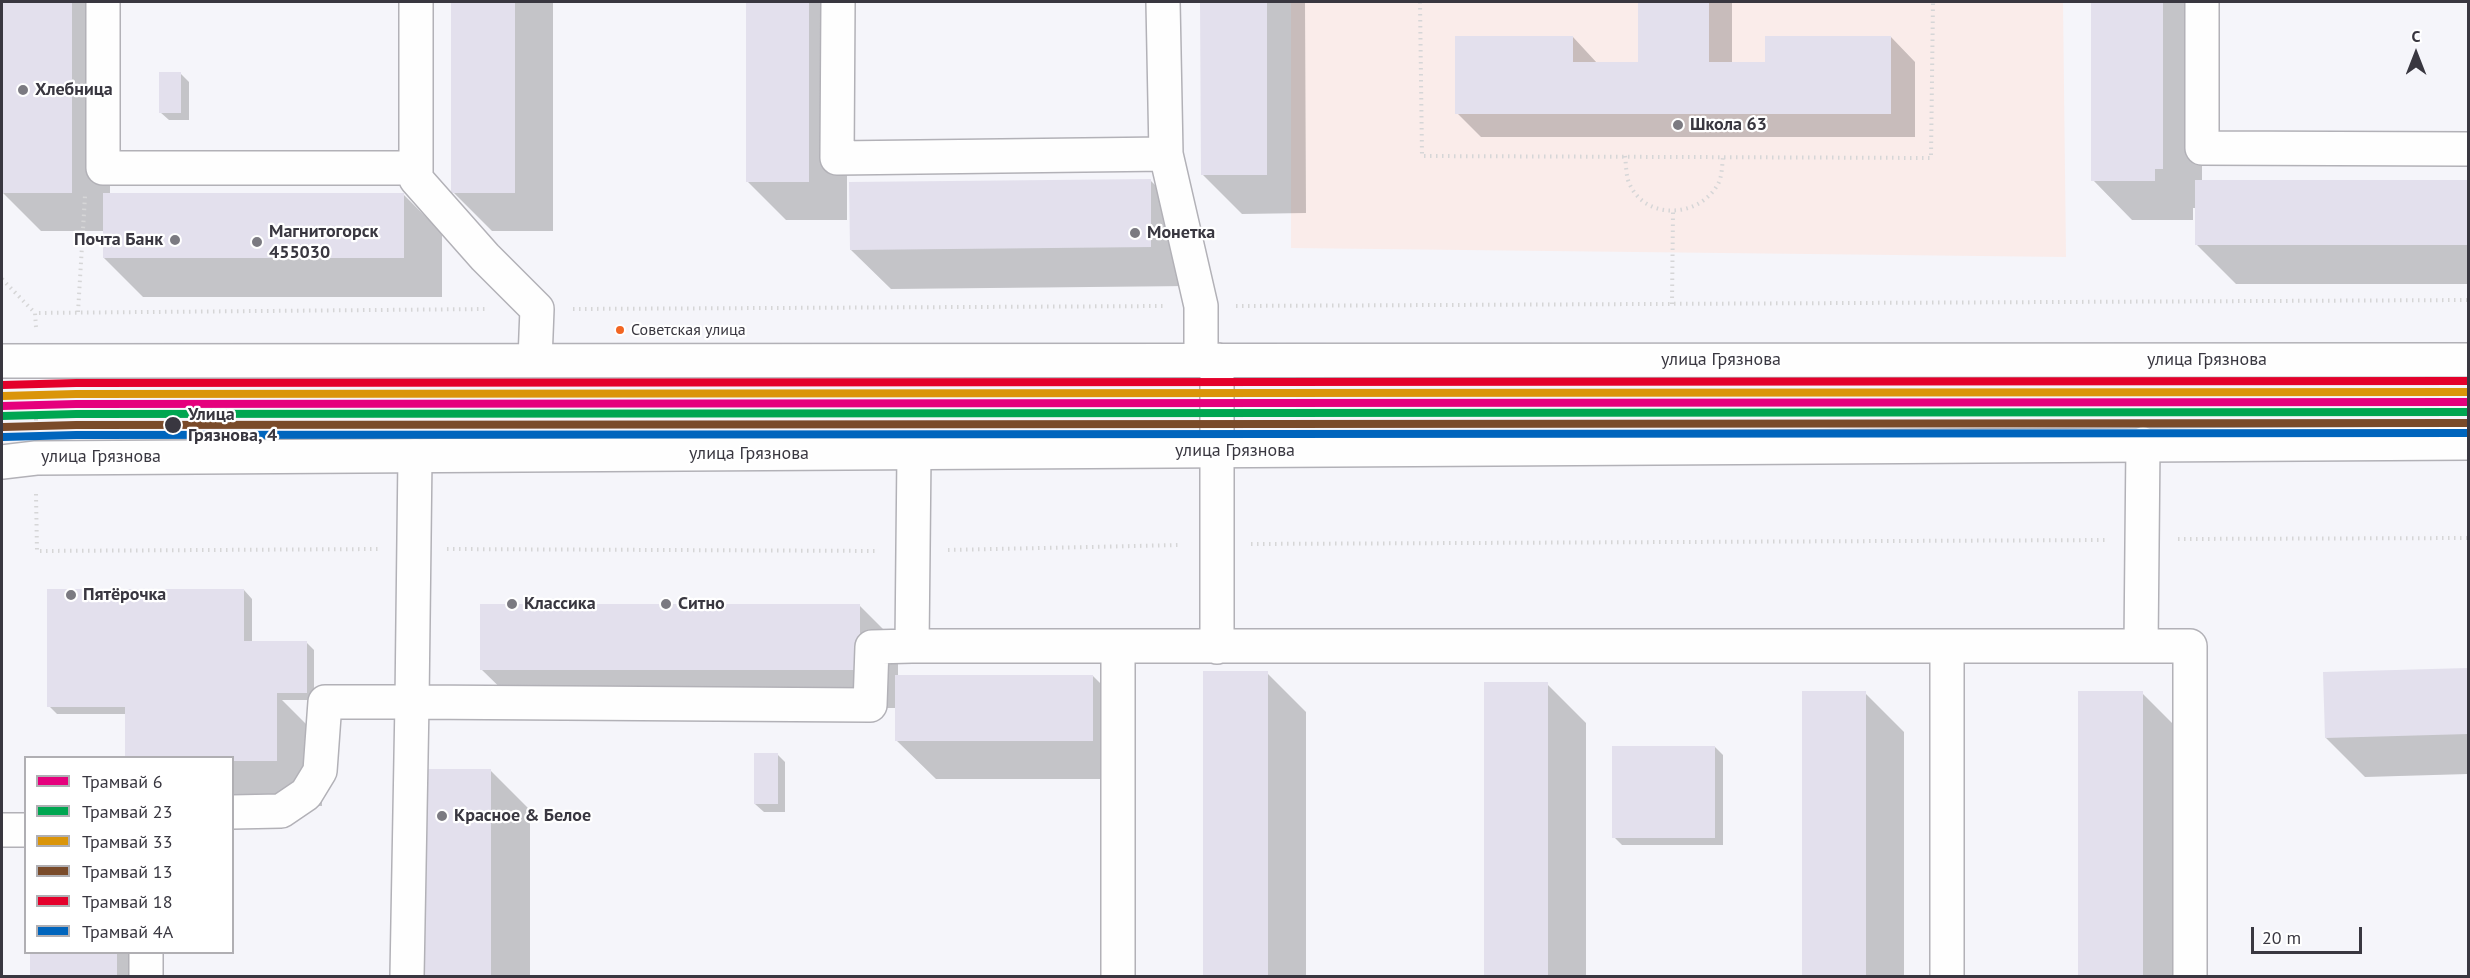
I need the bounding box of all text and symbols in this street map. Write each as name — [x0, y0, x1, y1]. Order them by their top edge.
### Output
north arrow — [2386, 24, 2446, 84]
text: С — [2412, 26, 2420, 46]
place label: Хлебница — [35, 79, 113, 101]
marker: Хлебница — [16, 83, 30, 97]
place label: Школа 63 — [1690, 114, 1767, 136]
marker: Школа 63 — [1671, 118, 1685, 132]
place label: Магнитогорск 455030 — [269, 221, 378, 264]
place label: Монетка — [1147, 222, 1215, 244]
marker: Монетка — [1128, 226, 1142, 240]
place label: Почта Банк — [74, 229, 163, 251]
marker: Почта Банк — [168, 233, 182, 247]
marker: Магнитогорск 455030 — [250, 235, 264, 249]
place label: Советская улица — [631, 320, 746, 340]
marker: Советская улица — [614, 324, 626, 336]
street label: улица Грязнова — [1661, 349, 1781, 371]
street label: улица Грязнова — [2147, 349, 2267, 371]
place label: Улица Грязнова, 4 — [188, 404, 277, 446]
marker: Улица Грязнова, 4 — [163, 415, 183, 435]
street label: улица Грязнова — [1175, 440, 1295, 462]
street label: улица Грязнова — [689, 443, 809, 465]
street label: улица Грязнова — [41, 446, 161, 468]
place label: Пятёрочка — [83, 584, 166, 606]
marker: Пятёрочка — [64, 588, 78, 602]
place label: Классика — [524, 593, 596, 615]
place label: Ситно — [678, 593, 725, 615]
marker: Классика — [505, 597, 519, 611]
marker: Ситно — [659, 597, 673, 611]
legend — [24, 756, 234, 954]
text: Трамвай 6 — [82, 770, 163, 793]
text: Трамвай 23 — [82, 800, 172, 823]
place label: Красное & Белое — [454, 805, 591, 827]
marker: Красное & Белое — [435, 809, 449, 823]
text: Трамвай 33 — [82, 830, 172, 853]
text: Трамвай 13 — [82, 860, 172, 883]
text: Трамвай 18 — [82, 890, 172, 913]
scale bar — [2254, 915, 2365, 953]
text: Трамвай 4А — [82, 920, 173, 943]
text: 20 m — [2262, 926, 2301, 949]

